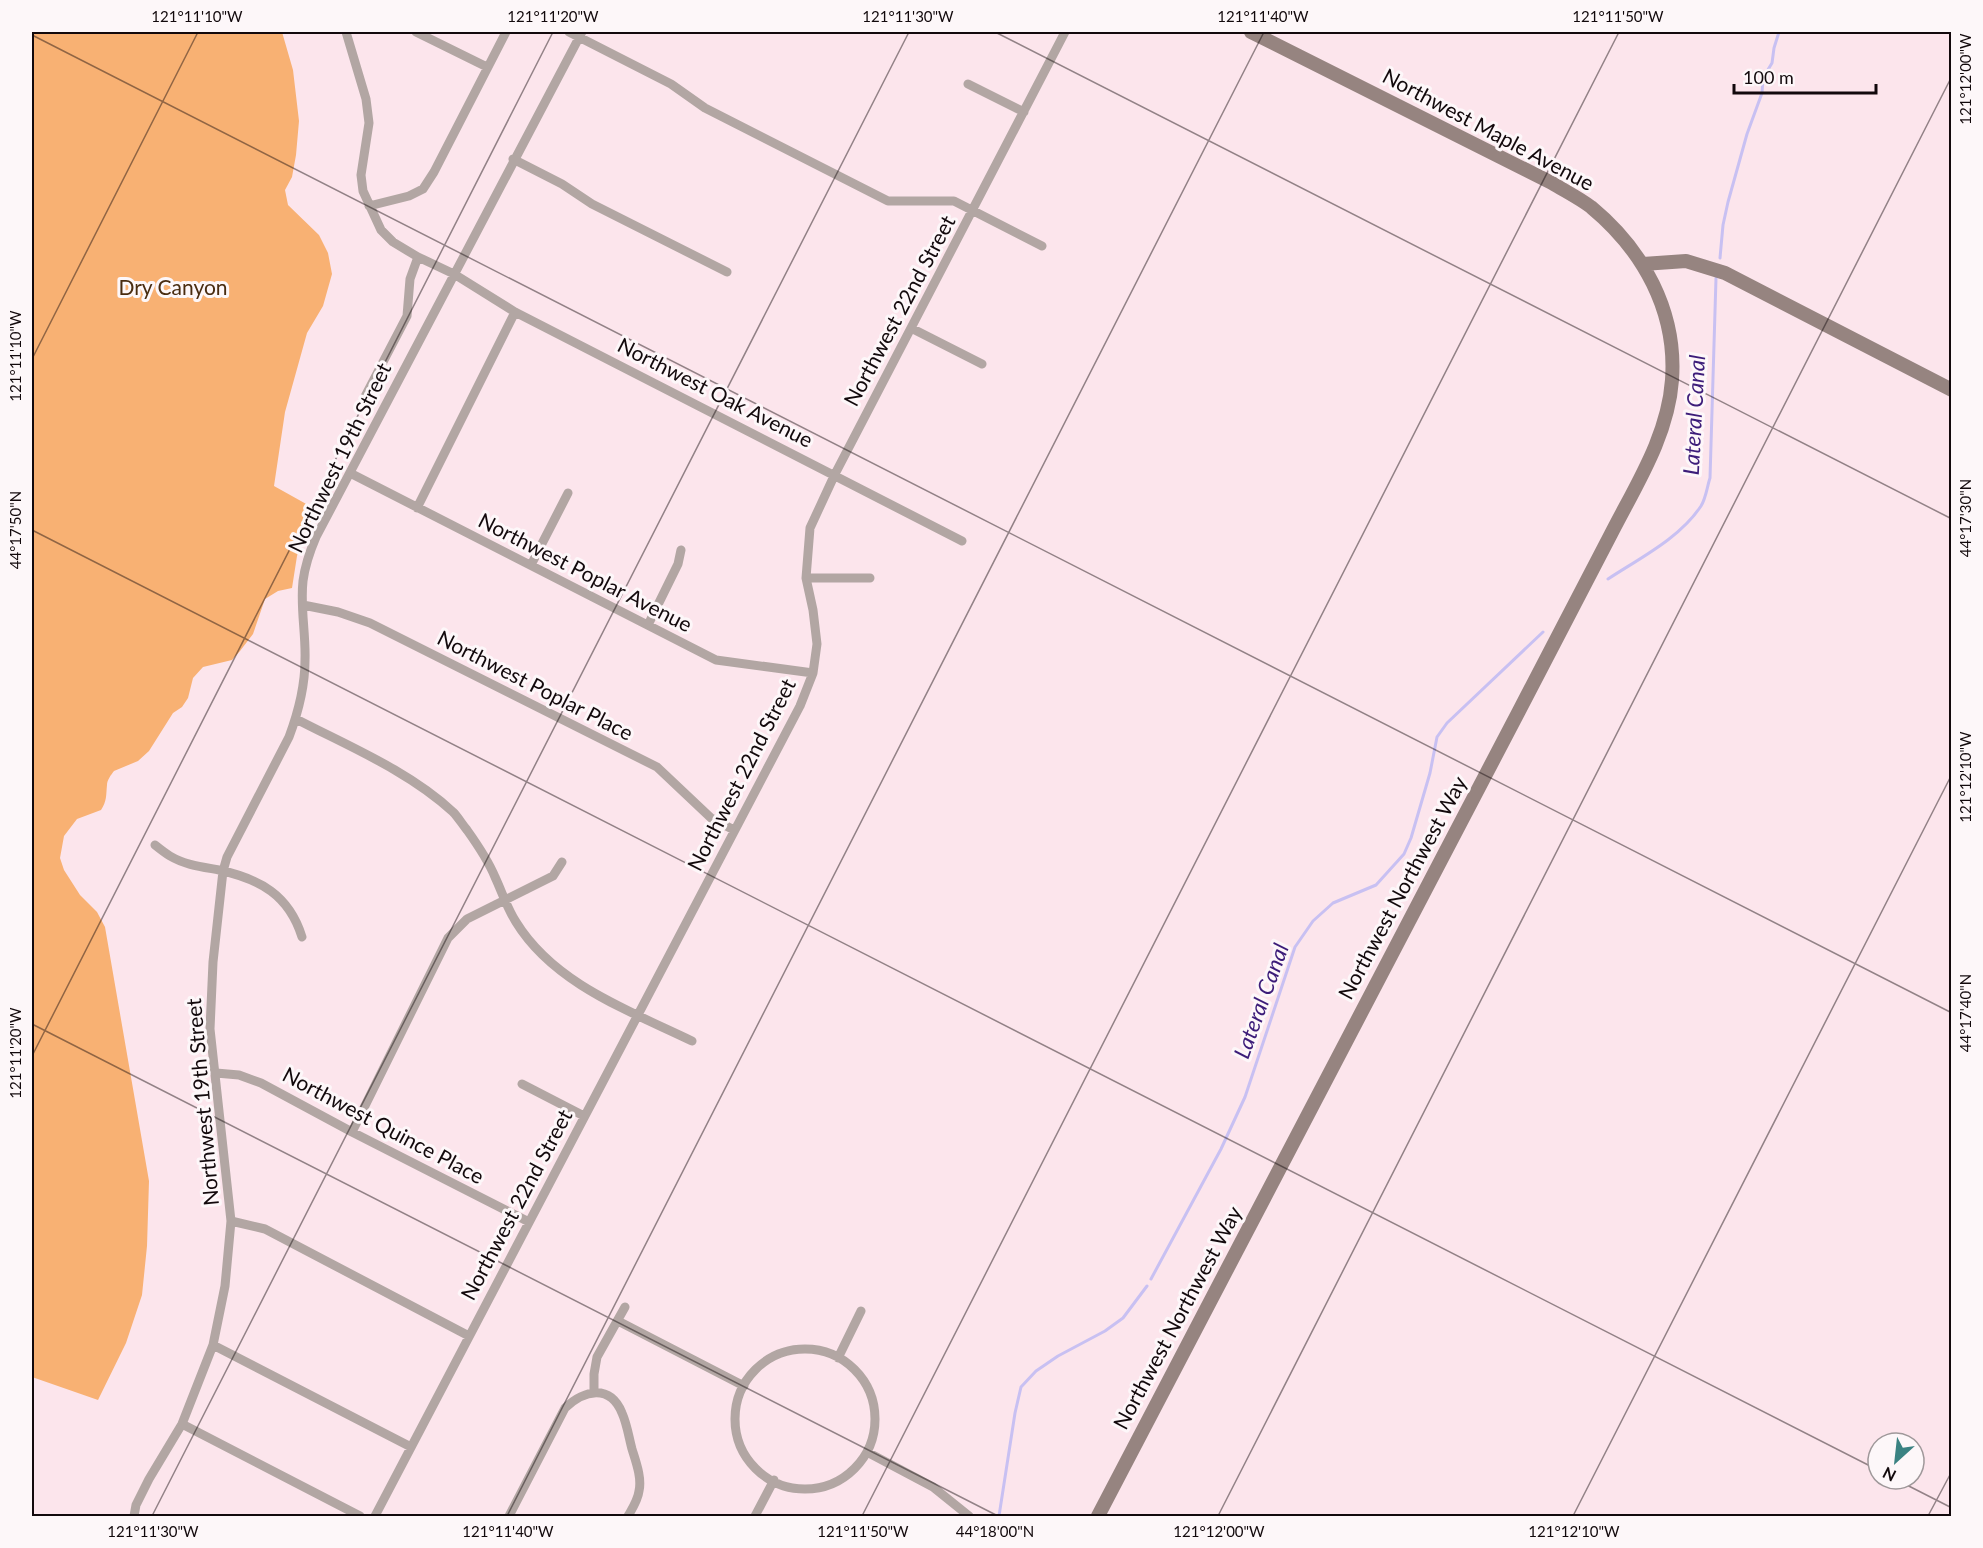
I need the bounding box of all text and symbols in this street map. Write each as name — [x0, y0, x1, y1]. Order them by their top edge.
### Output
text: 121°11'10"W — [151, 7, 243, 25]
text: 121°11'20"W — [507, 7, 599, 25]
text: 121°11'30"W — [862, 7, 954, 25]
text: 121°11'40"W — [1217, 7, 1309, 25]
text: 121°11'50"W — [1572, 7, 1664, 25]
text: 121°12'00"W — [1956, 33, 1974, 125]
scale bar — [1734, 57, 1876, 95]
street label: Northwest Maple Avenue — [1379, 62, 1599, 195]
text: 100 m — [1743, 66, 1794, 88]
street label: Northwest 22nd Street — [838, 210, 960, 410]
park label: Dry Canyon — [118, 274, 228, 299]
text: 121°11'10"W — [6, 310, 24, 402]
street label: Northwest Oak Avenue — [614, 332, 817, 452]
water label: Lateral Canal — [1677, 354, 1710, 476]
street label: Northwest 19th Street — [282, 358, 396, 556]
text: 44°17'30"N — [1956, 479, 1974, 557]
text: 44°17'50"N — [6, 491, 24, 569]
street label: Northwest Poplar Avenue — [475, 507, 697, 636]
street label: Northwest Poplar Place — [434, 624, 638, 745]
street label: Northwest 22nd Street — [681, 674, 800, 875]
text: 121°12'10"W — [1956, 731, 1974, 823]
street label: Northwest Northwest Way — [1332, 771, 1471, 1003]
water label: Lateral Canal — [1227, 940, 1294, 1062]
text: 44°17'40"N — [1956, 974, 1974, 1052]
street label: Northwest 19th Street — [180, 997, 223, 1207]
text: 121°11'20"W — [6, 1007, 24, 1099]
street label: Northwest Quince Place — [279, 1061, 489, 1188]
street label: Northwest 22nd Street — [455, 1104, 577, 1304]
street label: Northwest Northwest Way — [1107, 1201, 1246, 1433]
north arrow — [1866, 1431, 1926, 1491]
text: N — [1879, 1464, 1899, 1486]
text: 121°11'30"W — [107, 1522, 199, 1540]
text: 121°11'40"W — [462, 1522, 554, 1540]
text: 121°11'50"W — [817, 1522, 909, 1540]
text: 44°18'00"N — [956, 1522, 1034, 1540]
text: 121°12'00"W — [1173, 1522, 1265, 1540]
text: 121°12'10"W — [1528, 1522, 1620, 1540]

